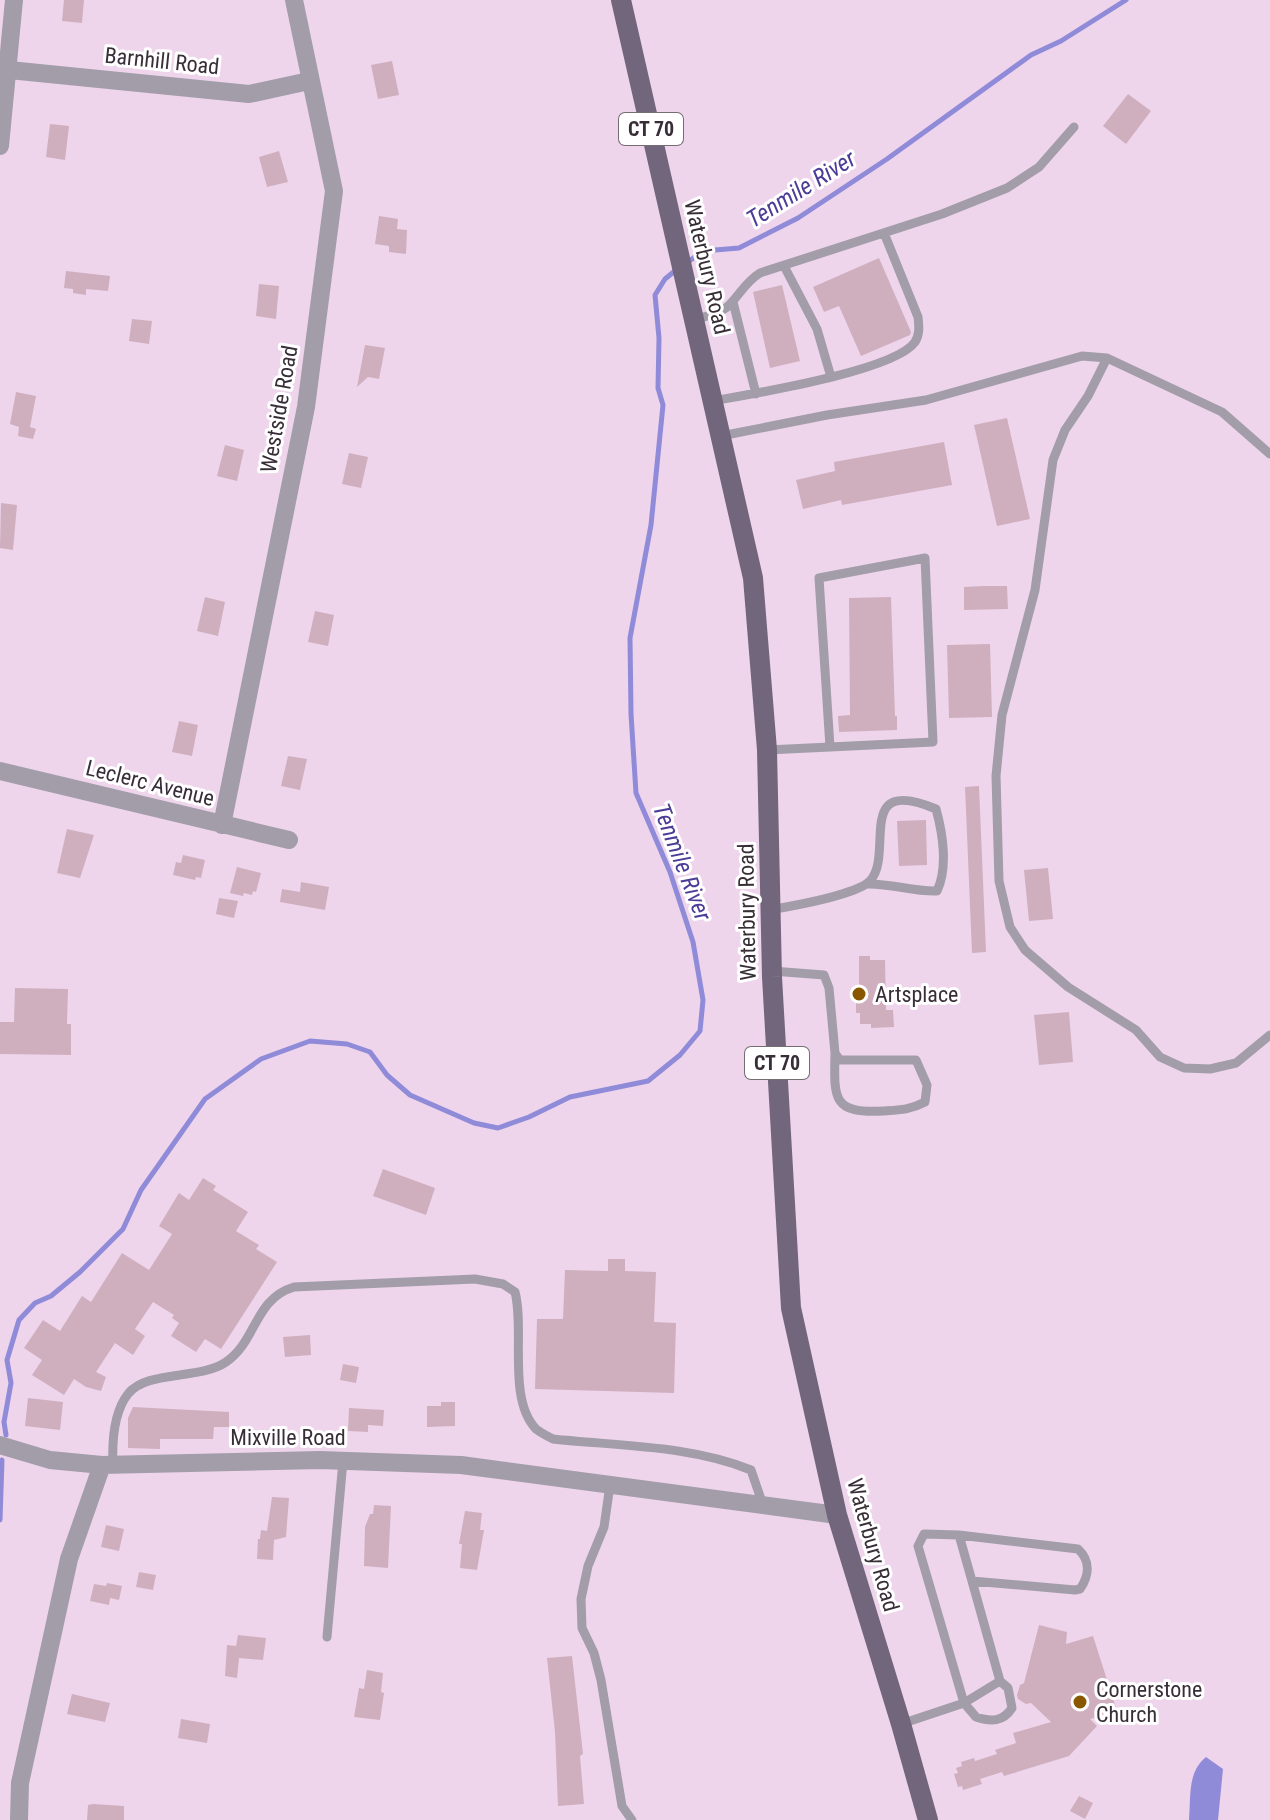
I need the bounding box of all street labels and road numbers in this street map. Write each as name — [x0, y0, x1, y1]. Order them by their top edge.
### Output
street label: Barnhill Road — [104, 43, 220, 79]
road number: CT 70 — [619, 113, 683, 145]
street label: Waterbury Road — [679, 197, 735, 337]
street label: Westside Road — [256, 343, 302, 475]
street label: Leclerc Avenue — [83, 755, 217, 811]
street label: Waterbury Road — [733, 843, 761, 981]
road number: CT 70 — [745, 1047, 809, 1079]
street label: Mixville Road — [230, 1425, 346, 1450]
street label: Waterbury Road — [842, 1476, 904, 1614]

